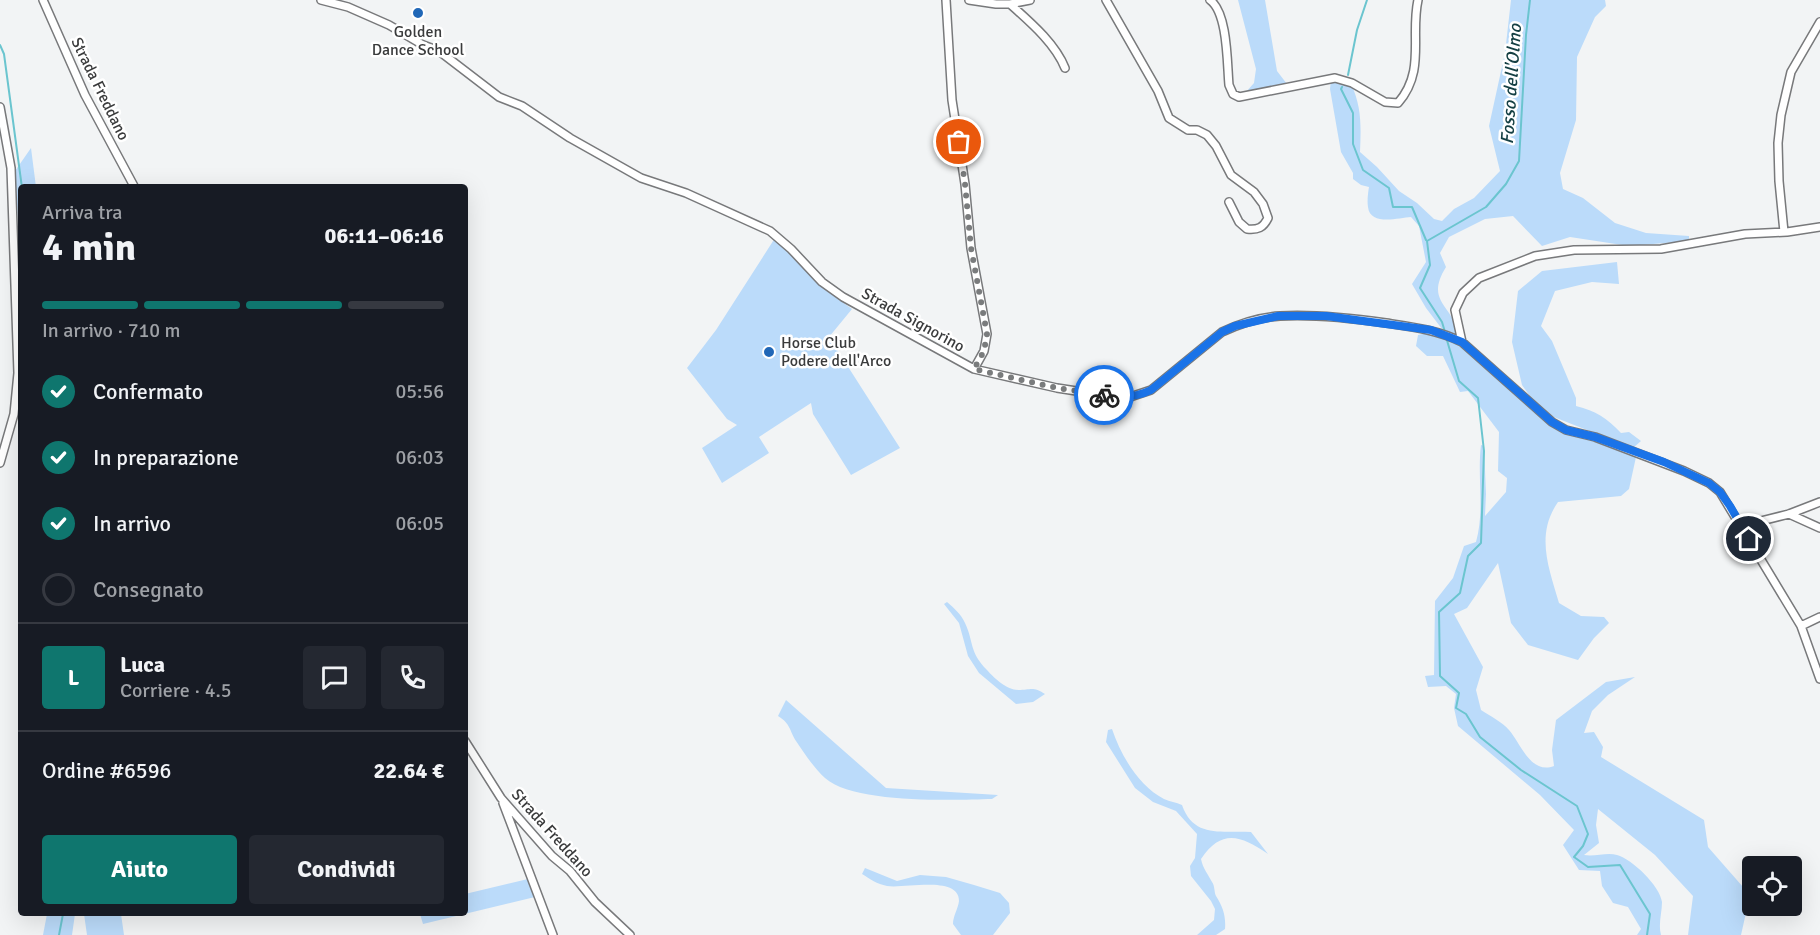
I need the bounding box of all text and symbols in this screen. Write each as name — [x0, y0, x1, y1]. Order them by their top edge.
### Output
marker: Golden Dance School — [411, 6, 425, 20]
place label: Golden Dance School — [372, 22, 465, 60]
water label: Fosso dell'Olmo — [1496, 22, 1526, 145]
street label: Strada Freddano — [66, 34, 134, 144]
pin — [933, 116, 984, 167]
icon: bag — [942, 125, 975, 158]
text: Arriva tra — [42, 200, 122, 225]
text: 06:11–06:16 — [325, 222, 444, 249]
text: 4 min — [42, 223, 136, 271]
street label: Strada Signorino — [858, 283, 968, 357]
text: In arrivo · 710 m — [42, 318, 180, 343]
place label: Horse Club Podere dell'Arco — [781, 333, 891, 371]
marker: Horse Club Podere dell'Arco — [762, 345, 776, 359]
courier — [1074, 365, 1134, 425]
icon: check — [42, 375, 75, 408]
text: Confermato — [93, 378, 203, 405]
text: 05:56 — [395, 379, 444, 404]
icon: bike — [1088, 379, 1121, 412]
icon: check — [42, 441, 75, 474]
text: In preparazione — [93, 444, 239, 471]
text: 06:03 — [395, 445, 444, 470]
icon: check — [42, 507, 75, 540]
text: In arrivo — [93, 510, 171, 537]
text: 06:05 — [395, 511, 444, 536]
pin — [1723, 513, 1774, 564]
icon: home — [1732, 522, 1765, 555]
text: Consegnato — [93, 576, 204, 603]
button: chat — [303, 646, 366, 709]
button: phone — [381, 646, 444, 709]
text: Luca — [120, 651, 165, 678]
text: L — [68, 664, 79, 691]
text: Corriere · 4.5 — [120, 678, 232, 703]
text: Ordine #6596 — [42, 757, 171, 784]
text: 22.64 € — [373, 757, 444, 784]
street label: Strada Freddano — [507, 785, 597, 881]
button: Aiuto — [42, 835, 237, 904]
button: Condividi — [249, 835, 444, 904]
map controls — [1742, 856, 1802, 916]
button: locate — [1742, 856, 1802, 916]

